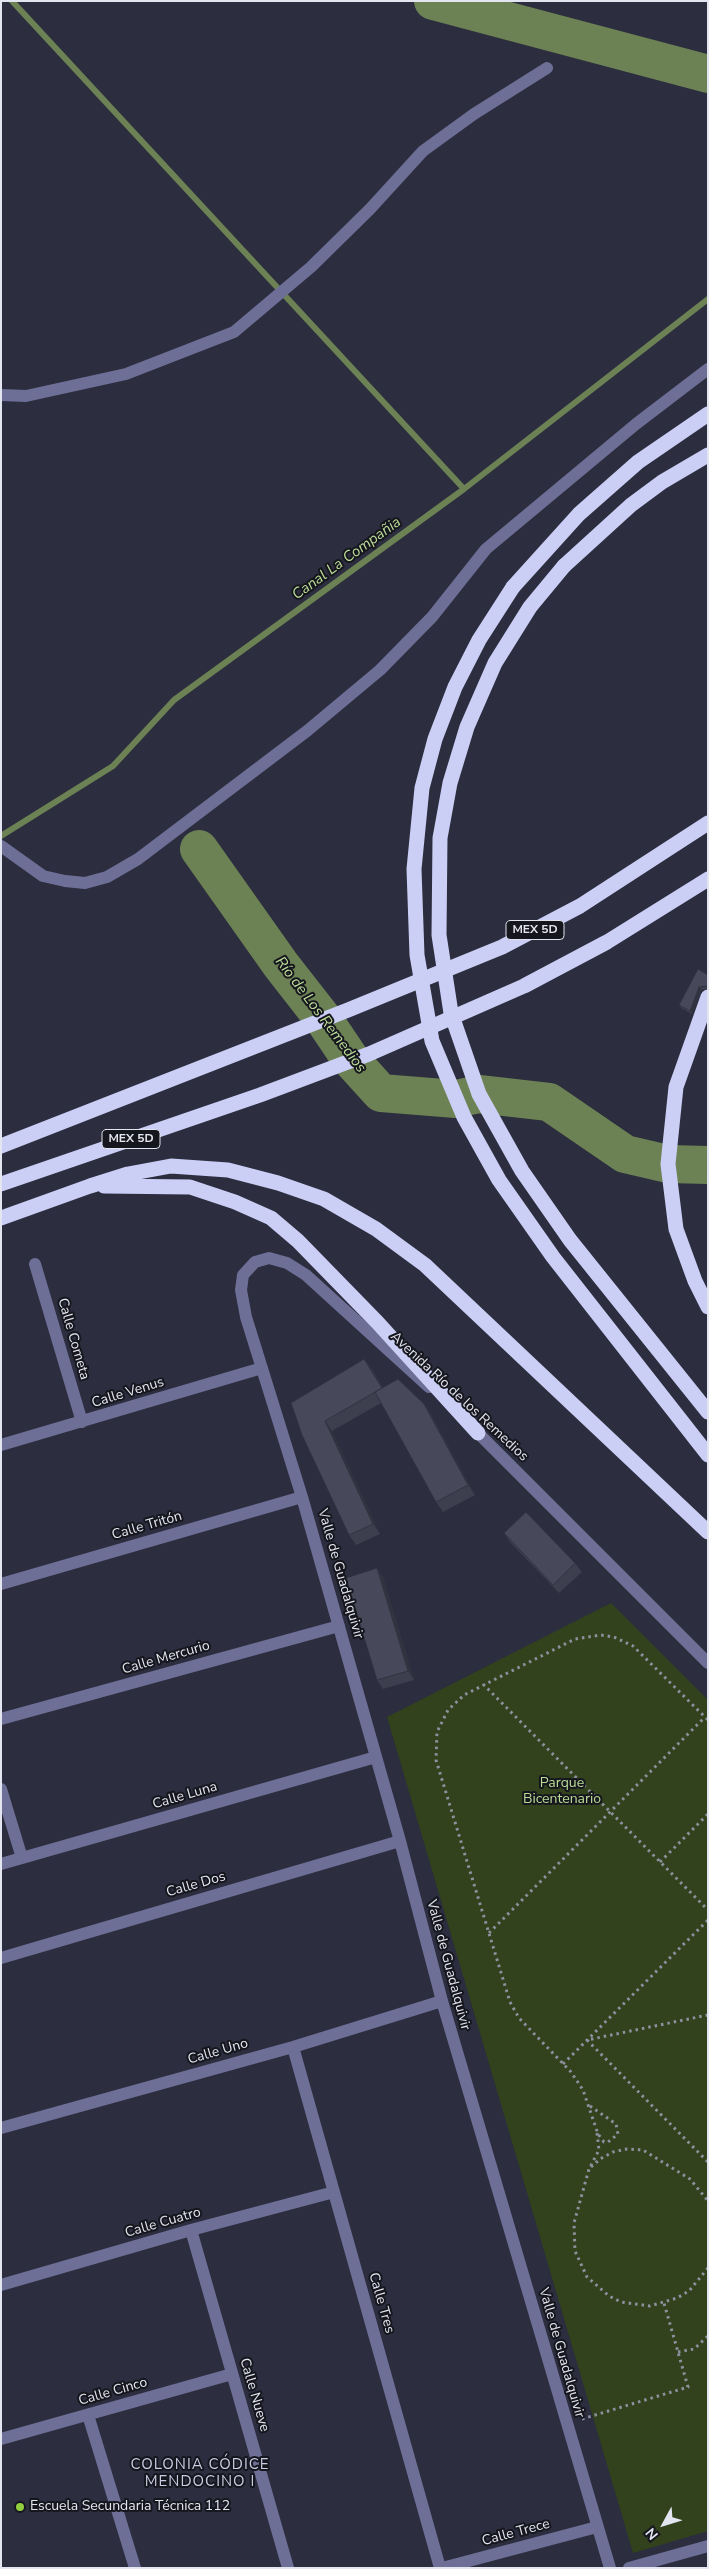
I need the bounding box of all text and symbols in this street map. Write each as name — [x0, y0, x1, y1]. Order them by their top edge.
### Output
water label: Canal La Compañia — [289, 514, 405, 604]
road number: MEX 5D — [506, 920, 564, 940]
water label: Río de Los Remedios — [271, 954, 369, 1076]
road number: MEX 5D — [102, 1130, 160, 1148]
street label: Calle Cometa — [53, 1296, 93, 1382]
street label: Avenida Río de los Remedios — [387, 1329, 531, 1465]
street label: Calle Venus — [90, 1374, 166, 1412]
street label: Valle de Guadalquivir — [313, 1507, 367, 1641]
street label: Calle Tritón — [110, 1508, 184, 1544]
street label: Calle Mercurio — [120, 1637, 212, 1679]
park label: Parque Bicentenario — [523, 1776, 601, 1808]
street label: Calle Luna — [151, 1779, 219, 1813]
street label: Calle Dos — [164, 1869, 228, 1901]
street label: Valle de Guadalquivir — [422, 1898, 474, 2032]
street label: Calle Uno — [186, 2035, 250, 2069]
street label: Calle Cuatro — [123, 2204, 203, 2242]
street label: Calle Tres — [364, 2271, 398, 2335]
street label: Valle de Guadalquivir — [534, 2286, 588, 2420]
street label: Calle Nueve — [235, 2356, 273, 2434]
street label: Calle Cinco — [77, 2374, 149, 2410]
district label: COLONIA CÓDICE MENDOCINO I — [129, 2456, 271, 2491]
place label: Escuela Secundaria Técnica 112 — [30, 2499, 230, 2515]
north arrow — [639, 2499, 689, 2549]
marker: Escuela Secundaria Técnica 112 — [14, 2501, 26, 2513]
street label: Calle Trece — [480, 2516, 552, 2550]
text: N — [641, 2524, 663, 2544]

